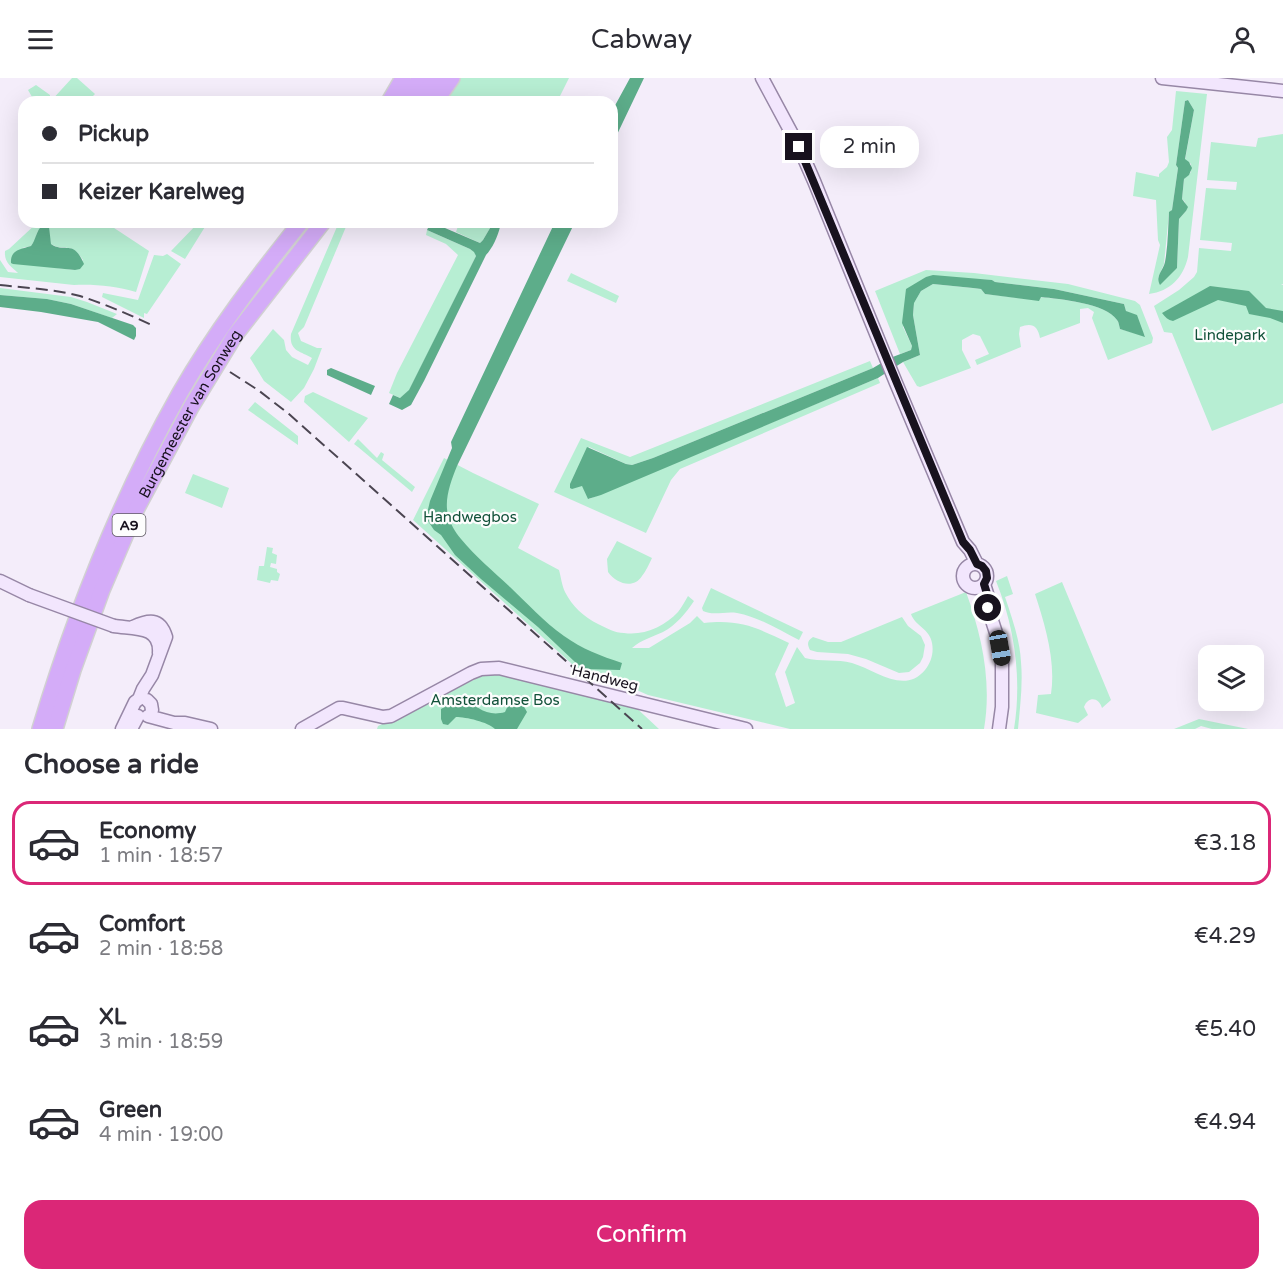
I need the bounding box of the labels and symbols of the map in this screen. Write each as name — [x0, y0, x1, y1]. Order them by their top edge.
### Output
callout: 2 min — [820, 126, 919, 168]
route end — [785, 133, 812, 160]
street label: Burgemeester van Sonweg — [135, 326, 245, 501]
park label: Lindepark — [1194, 326, 1266, 344]
park label: Handwegbos — [423, 508, 517, 526]
road number: A9 — [112, 514, 146, 536]
route start — [974, 594, 1001, 621]
car — [988, 629, 1012, 667]
street label: Handweg — [570, 661, 640, 695]
park label: Amsterdamse Bos — [430, 691, 560, 709]

